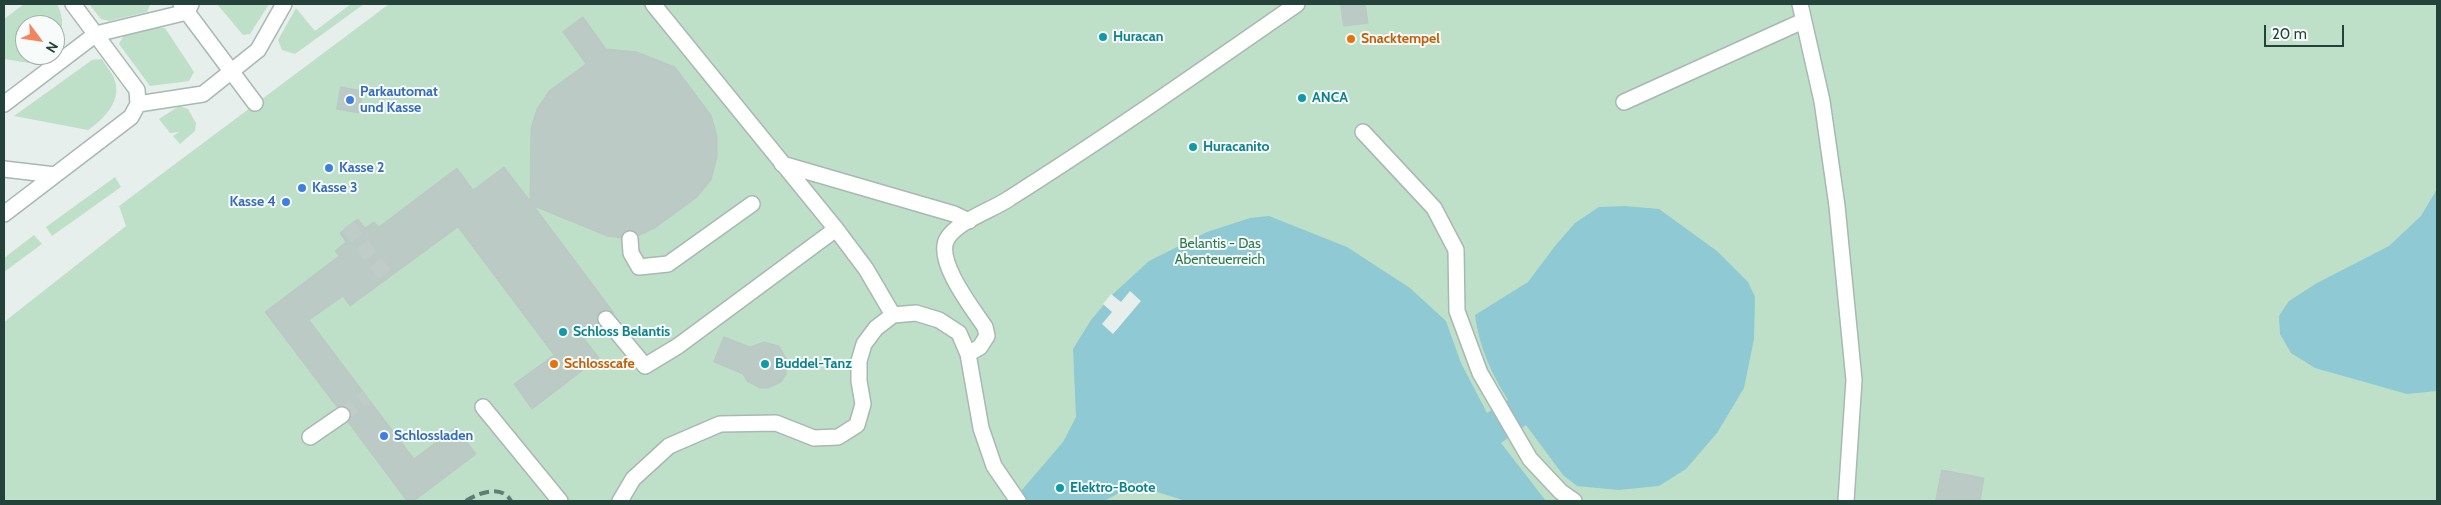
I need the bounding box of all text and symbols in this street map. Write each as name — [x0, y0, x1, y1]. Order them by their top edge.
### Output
north arrow — [15, 15, 65, 65]
scale bar — [2266, 15, 2346, 47]
text: 20 m — [2272, 25, 2307, 43]
place label: Huracan — [1113, 29, 1163, 45]
marker: Huracan — [1097, 31, 1109, 43]
place label: Snacktempel — [1361, 31, 1440, 47]
marker: Snacktempel — [1345, 33, 1357, 45]
text: N — [42, 38, 62, 56]
place label: Parkautomat und Kasse — [360, 84, 438, 116]
place label: ANCA — [1312, 90, 1348, 106]
marker: ANCA — [1296, 92, 1308, 104]
marker: Parkautomat und Kasse — [344, 94, 356, 106]
place label: Huracanito — [1203, 139, 1270, 155]
marker: Huracanito — [1187, 141, 1199, 153]
place label: Kasse 2 — [339, 160, 384, 176]
marker: Kasse 2 — [323, 162, 335, 174]
place label: Kasse 3 — [312, 180, 357, 196]
marker: Kasse 3 — [296, 182, 308, 194]
place label: Kasse 4 — [229, 194, 276, 210]
marker: Kasse 4 — [280, 196, 292, 208]
park label: Belantis - Das Abenteuerreich — [1175, 236, 1265, 268]
place label: Schloss Belantis — [573, 324, 670, 340]
marker: Schloss Belantis — [557, 326, 569, 338]
place label: Schlosscafe — [564, 356, 635, 372]
place label: Buddel-Tanz — [775, 356, 852, 372]
marker: Schlosscafe — [548, 358, 560, 370]
marker: Buddel-Tanz — [759, 358, 771, 370]
place label: Schlossladen — [394, 428, 473, 444]
marker: Schlossladen — [378, 430, 390, 442]
place label: Elektro-Boote — [1070, 480, 1155, 496]
marker: Elektro-Boote — [1054, 482, 1066, 494]

